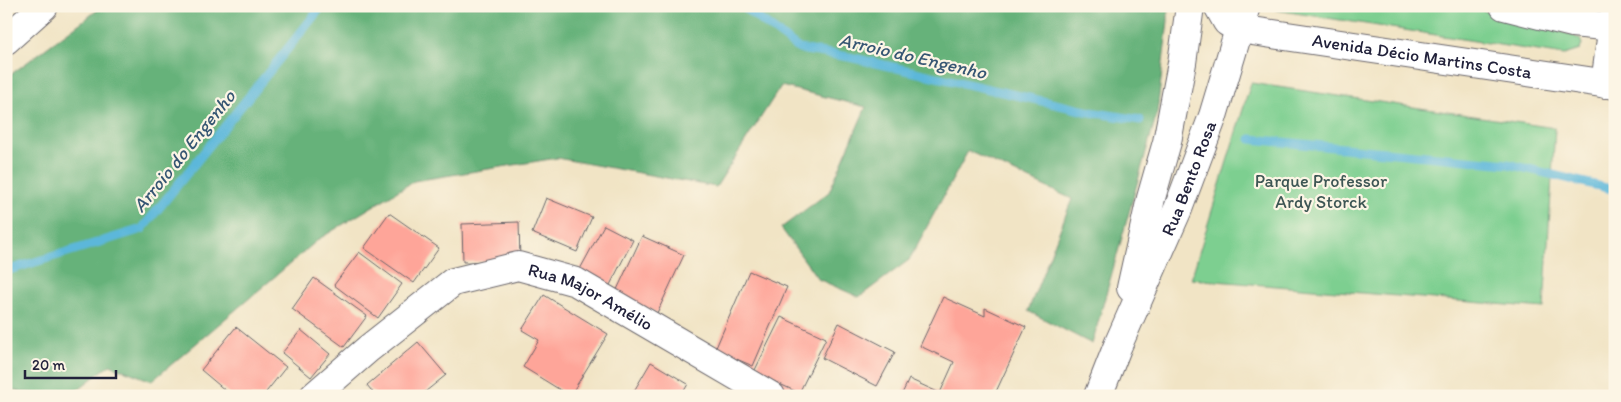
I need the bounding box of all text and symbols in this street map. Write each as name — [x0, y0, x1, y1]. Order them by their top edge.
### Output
water label: Arroio do Engenho — [837, 28, 990, 84]
street label: Avenida Décio Martins Costa — [1311, 29, 1534, 84]
water label: Arroio do Engenho — [128, 84, 241, 217]
street label: Rua Bento Rosa — [1157, 117, 1221, 239]
park label: Parque Professor Ardy Storck — [1255, 170, 1388, 213]
street label: Rua Major Amélio — [526, 258, 657, 336]
scale bar — [25, 347, 116, 379]
text: 20 m — [32, 356, 66, 374]

